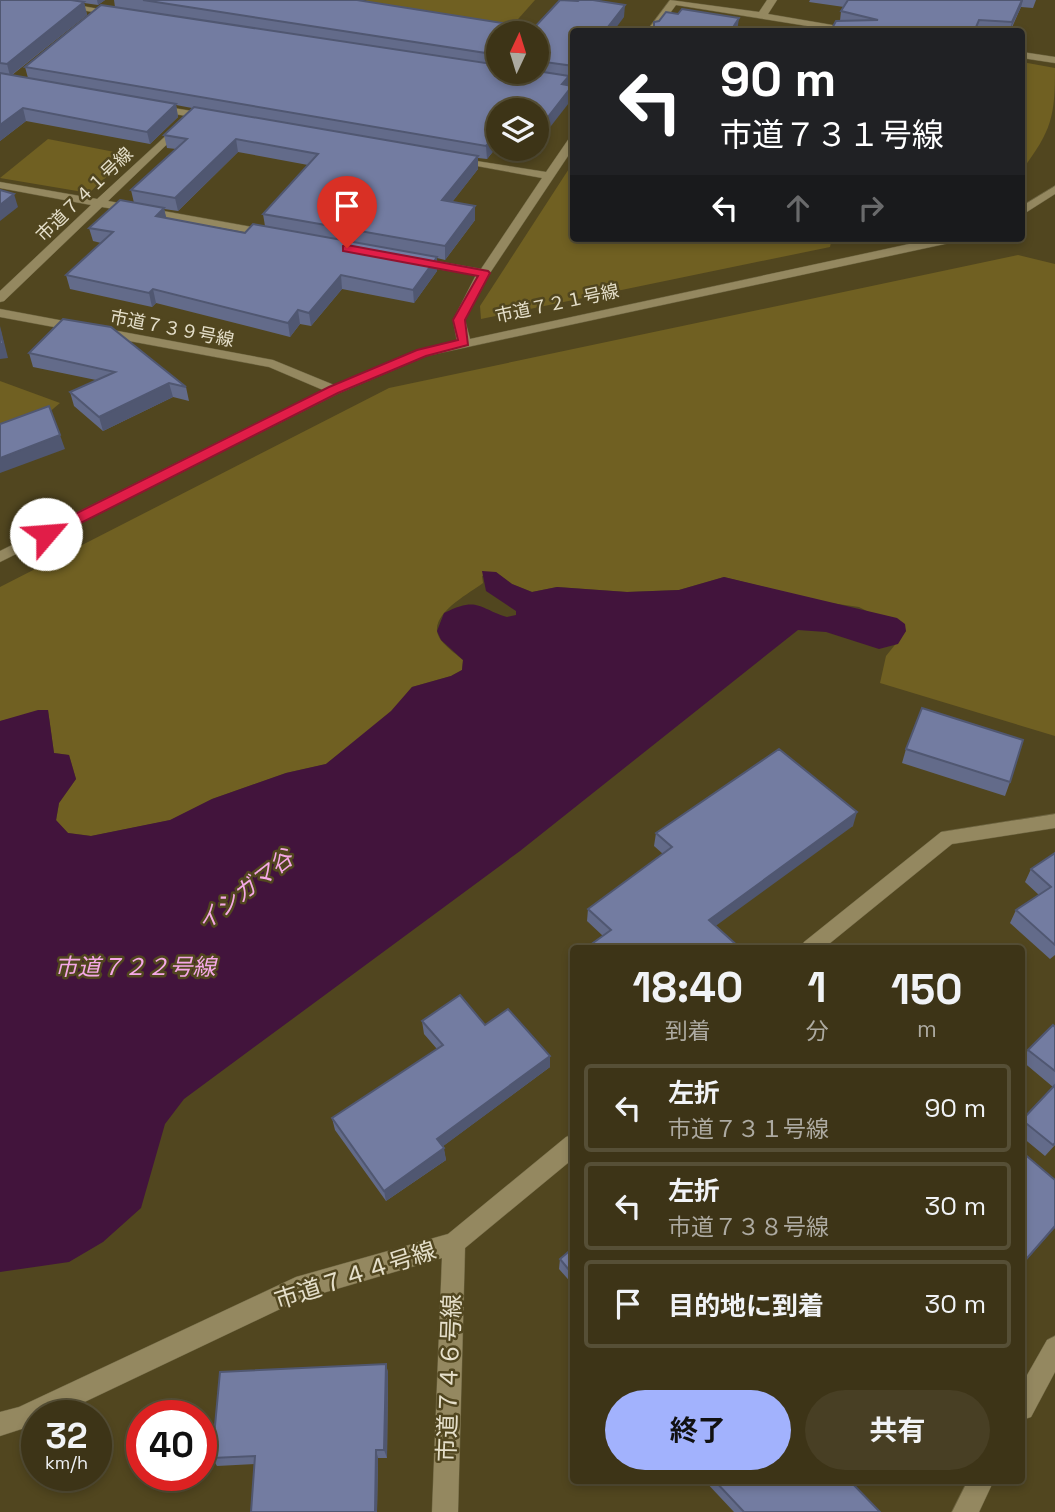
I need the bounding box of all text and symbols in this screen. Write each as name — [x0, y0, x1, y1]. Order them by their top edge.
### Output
north arrow — [486, 21, 550, 84]
map controls — [486, 21, 549, 161]
text: 90 m — [720, 48, 836, 110]
icon: left — [605, 56, 696, 147]
button: layers — [486, 98, 549, 161]
text: 市道７３１号線 — [720, 115, 944, 155]
street label: 市道７４１号線 — [31, 142, 137, 246]
pin — [317, 176, 377, 248]
icon: arrive — [328, 187, 366, 225]
icon: left — [706, 189, 744, 227]
icon: ahead — [779, 189, 817, 227]
icon: right — [852, 189, 890, 227]
street label: 市道７２１号線 — [493, 279, 621, 327]
street label: 市道７３９号線 — [108, 305, 236, 351]
position arrow — [9, 497, 83, 571]
water label: イシガマ谷 — [190, 842, 301, 937]
water label: 市道７２２号線 — [55, 952, 219, 982]
text: 18:40 — [632, 961, 743, 1014]
text: 1 — [808, 961, 827, 1014]
text: 150 — [891, 963, 963, 1016]
text: m — [917, 1014, 937, 1044]
text: 到着 — [665, 1016, 711, 1046]
text: 分 — [806, 1016, 829, 1046]
text: 左折 — [668, 1076, 720, 1110]
icon: left — [609, 1089, 647, 1127]
text: 90 m — [924, 1091, 986, 1125]
text: 市道７３１号線 — [668, 1114, 829, 1144]
text: 左折 — [668, 1174, 720, 1208]
icon: left — [609, 1187, 647, 1225]
text: 30 m — [925, 1189, 986, 1223]
text: 市道７３８号線 — [668, 1212, 829, 1242]
street label: 市道７４４号線 — [270, 1234, 440, 1316]
icon: arrive — [609, 1285, 647, 1323]
text: 30 m — [925, 1287, 986, 1321]
text: 目的地に到着 — [668, 1289, 824, 1323]
street label: 市道７４６号線 — [431, 1294, 467, 1462]
button: 終了 — [605, 1390, 791, 1470]
button: 共有 — [805, 1390, 990, 1470]
speed limit sign: 40 — [126, 1400, 217, 1491]
text: 32 — [45, 1414, 88, 1458]
text: km/h — [45, 1451, 88, 1474]

